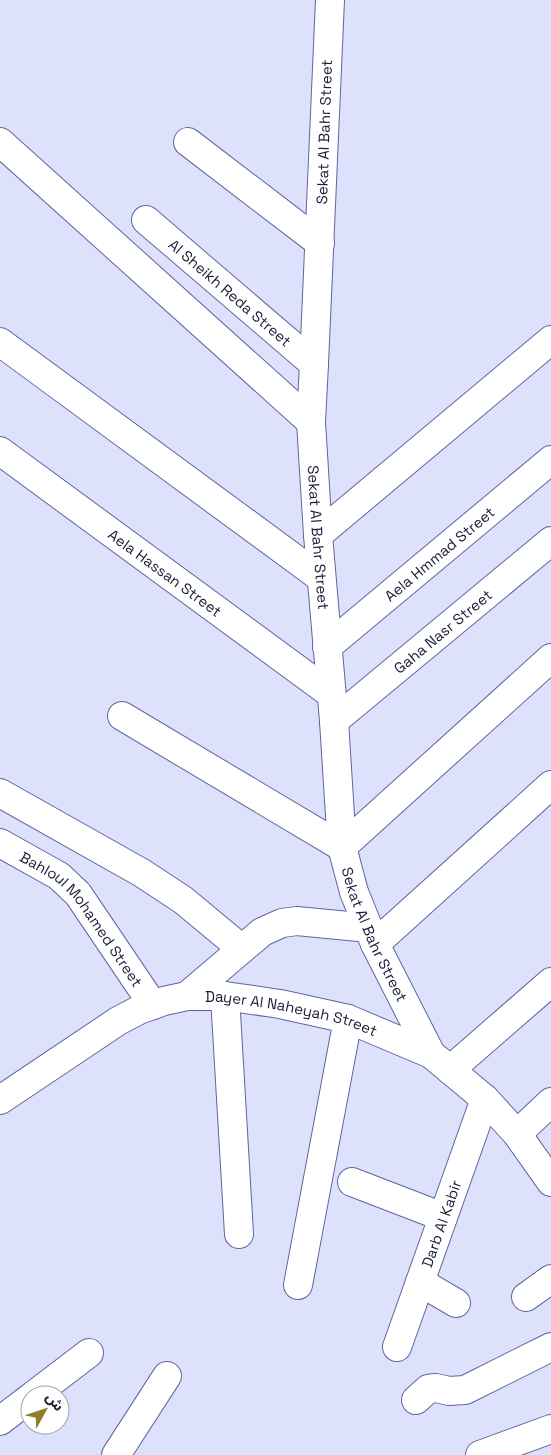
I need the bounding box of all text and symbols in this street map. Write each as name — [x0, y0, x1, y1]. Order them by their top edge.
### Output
street label: Sekat Al Bahr Street — [312, 59, 336, 205]
street label: Al Sheikh Reda Street — [165, 234, 296, 350]
street label: Sekat Al Bahr Street — [304, 464, 334, 610]
street label: Aela Hmmad Street — [380, 502, 498, 605]
street label: Aela Hassan Street — [105, 524, 226, 620]
street label: Gaha Nasr Street — [389, 585, 496, 677]
street label: Bahloul Mohamed Street — [17, 847, 147, 990]
street label: Sekat Al Bahr Street — [338, 865, 412, 1005]
street label: Dayer Al Naheyah Street — [205, 986, 380, 1040]
street label: Darb Al Kabir — [417, 1177, 465, 1270]
north arrow — [20, 1385, 70, 1435]
text: ش — [42, 1389, 68, 1415]

